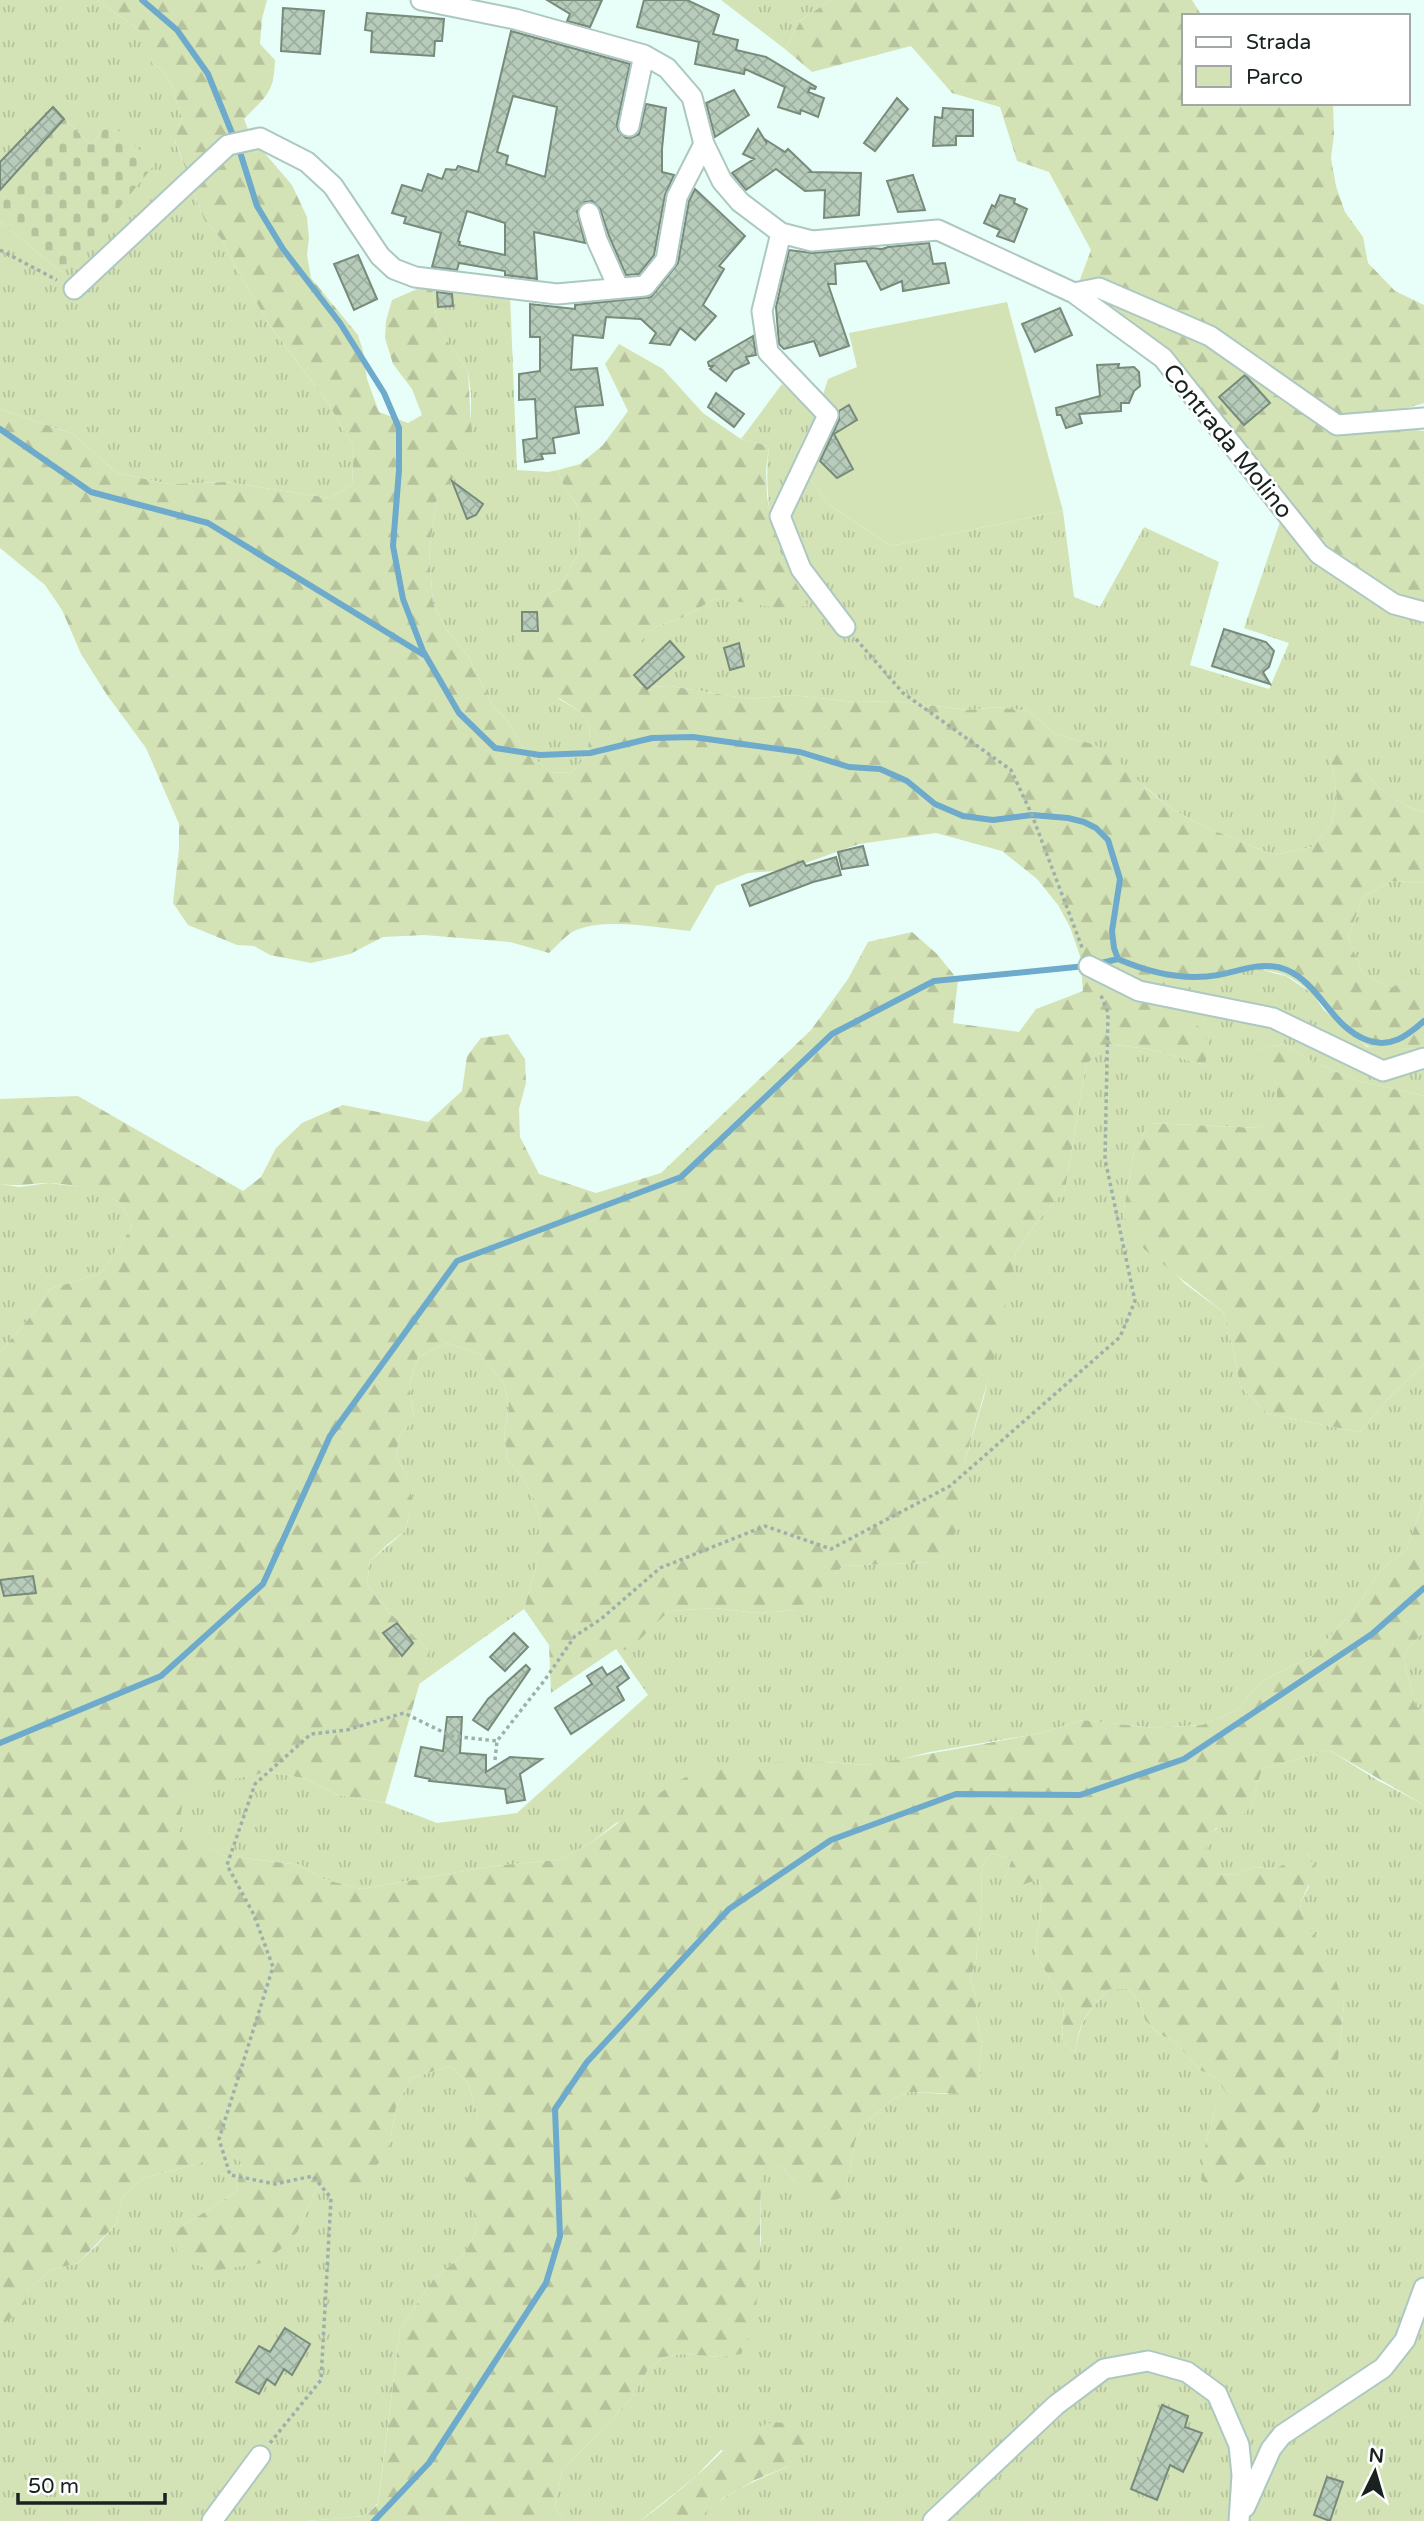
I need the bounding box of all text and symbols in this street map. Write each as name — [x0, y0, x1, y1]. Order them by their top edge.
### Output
legend — [1182, 14, 1410, 105]
text: Strada — [1246, 30, 1311, 55]
text: Parco — [1246, 65, 1303, 90]
street label: Contrada Molino — [1156, 358, 1299, 524]
north arrow — [1340, 2437, 1410, 2507]
text: N — [1368, 2444, 1385, 2468]
scale bar — [18, 2462, 164, 2506]
text: 50 m — [28, 2474, 79, 2499]

